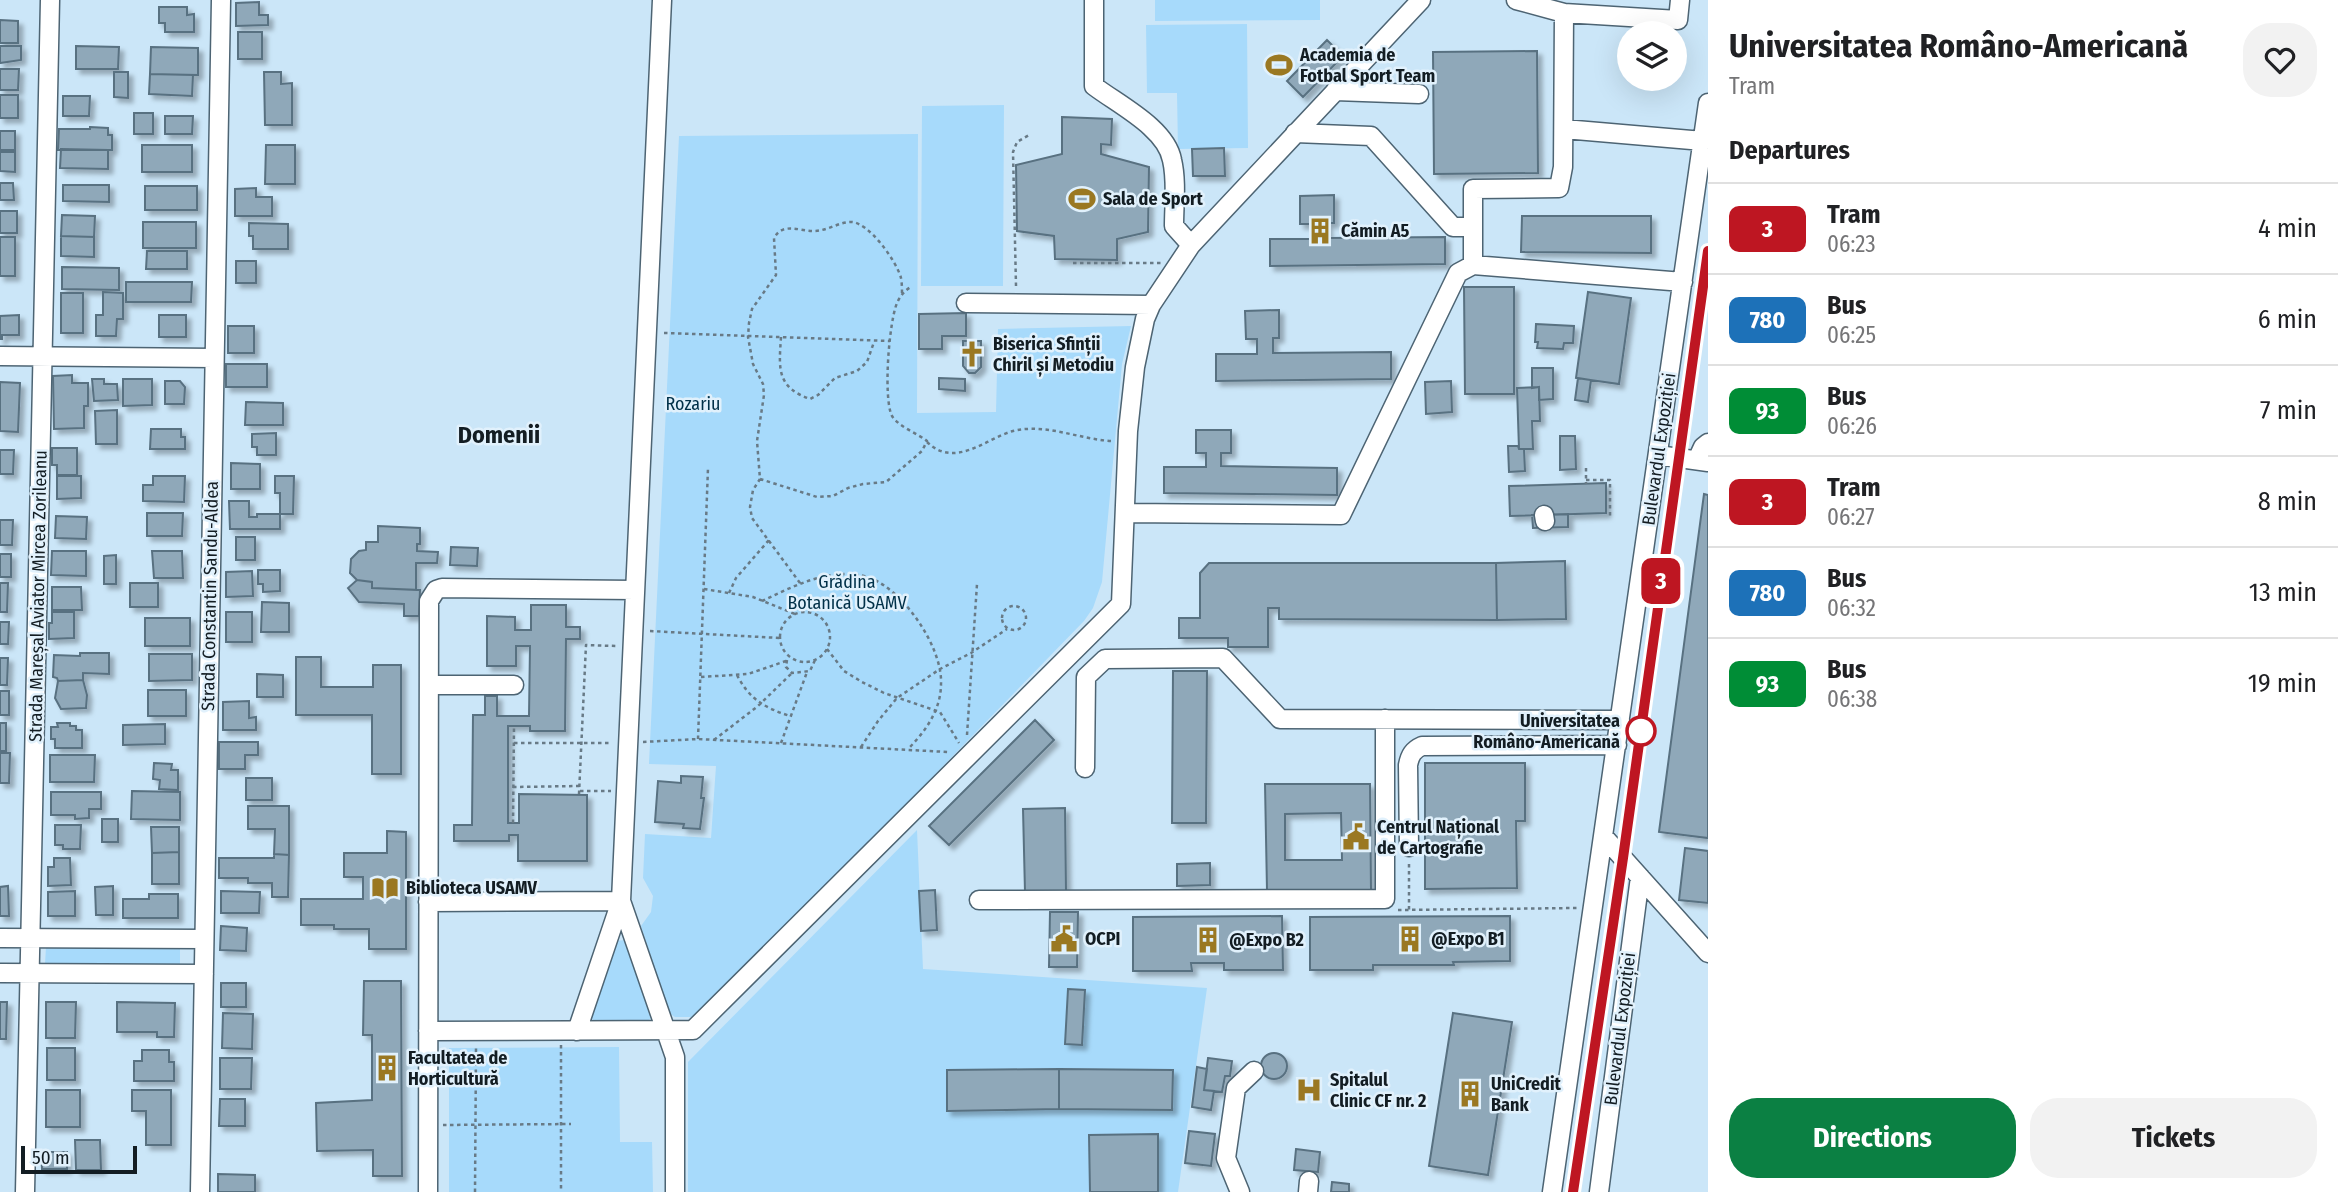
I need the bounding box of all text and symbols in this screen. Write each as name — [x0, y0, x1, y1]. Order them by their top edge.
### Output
map controls — [1617, 21, 1687, 91]
button: layers — [1617, 21, 1687, 91]
button: heart — [2243, 23, 2317, 97]
text: Universitatea Româno-Americană — [1729, 26, 2188, 66]
place label: Academia de Fotbal Sport Team — [1299, 44, 1435, 87]
sports icon: Academia de Fotbal Sport Team — [1264, 50, 1294, 80]
text: Tram — [1729, 72, 1775, 100]
text: Departures — [1729, 135, 1850, 166]
sports icon: Sala de Sport — [1067, 184, 1097, 214]
place label: Sala de Sport — [1103, 188, 1204, 210]
text: Tram — [1827, 199, 1880, 230]
text: 4 min — [2258, 213, 2317, 244]
text: 3 — [1762, 215, 1773, 243]
building icon: Cămin A5 — [1305, 216, 1335, 246]
place label: Cămin A5 — [1341, 220, 1410, 242]
text: 06:23 — [1827, 230, 1876, 258]
text: Bus — [1827, 290, 1866, 321]
text: 6 min — [2258, 304, 2317, 335]
text: 780 — [1750, 306, 1785, 334]
text: 06:25 — [1827, 321, 1876, 349]
place label: Biserica Sfinții Chiril și Metodiu — [993, 333, 1114, 377]
church icon: Biserica Sfinții Chiril și Metodiu — [957, 339, 987, 369]
street label: Bulevardul Expoziției — [1637, 371, 1681, 527]
text: Bus — [1827, 381, 1866, 412]
park label: Rozariu — [666, 393, 720, 415]
text: 7 min — [2260, 395, 2317, 426]
text: 93 — [1756, 397, 1779, 425]
text: 06:26 — [1827, 412, 1877, 440]
district label: Domenii — [458, 421, 540, 449]
street label: Strada Mareșal Aviator Mircea Zorileanu — [24, 450, 52, 742]
text: Tram — [1827, 472, 1880, 503]
street label: Strada Constantin Sandu-Aldea — [197, 481, 223, 711]
text: 8 min — [2258, 486, 2317, 517]
text: 3 — [1762, 488, 1773, 516]
text: 06:27 — [1827, 503, 1875, 531]
line badge: 3 — [1638, 558, 1684, 604]
text: Bus — [1827, 563, 1866, 594]
text: 3 — [1655, 567, 1667, 595]
park label: Grădina Botanică USAMV — [787, 571, 907, 614]
text: 13 min — [2249, 577, 2317, 608]
text: 780 — [1750, 579, 1785, 607]
text: 06:32 — [1827, 594, 1876, 622]
text: Bus — [1827, 654, 1866, 685]
text: 19 min — [2248, 668, 2317, 699]
text: 93 — [1756, 670, 1779, 698]
text: 06:38 — [1827, 685, 1877, 713]
place label: Universitatea Româno-Americană — [1473, 710, 1620, 753]
marker: Universitatea Româno-Americană — [1626, 716, 1656, 746]
place label: Centrul Național de Cartografie — [1377, 816, 1499, 859]
public building icon: Centrul Național de Cartografie — [1341, 822, 1371, 852]
library icon: Biblioteca USAMV — [370, 873, 400, 903]
place label: Biblioteca USAMV — [406, 877, 537, 899]
public building icon: OCPI — [1049, 924, 1079, 954]
building icon: @Expo B1 — [1395, 924, 1425, 954]
building icon: @Expo B2 — [1193, 925, 1223, 955]
place label: OCPI — [1085, 928, 1120, 950]
place label: @Expo B1 — [1431, 928, 1505, 950]
place label: @Expo B2 — [1229, 929, 1304, 951]
street label: Bulevardul Expoziției — [1600, 951, 1640, 1107]
place label: Facultatea de Horticultură — [408, 1047, 508, 1090]
building icon: Facultatea de Horticultură — [372, 1053, 402, 1083]
place label: Spitalul Clinic CF nr. 2 — [1330, 1069, 1426, 1112]
place label: UniCredit Bank — [1491, 1073, 1562, 1116]
hospital icon: Spitalul Clinic CF nr. 2 — [1294, 1075, 1324, 1105]
building icon: UniCredit Bank — [1455, 1079, 1485, 1109]
button: Directions — [1729, 1098, 2016, 1178]
button: Tickets — [2030, 1098, 2317, 1178]
scale bar — [21, 1143, 136, 1175]
text: 50 m — [32, 1146, 70, 1169]

